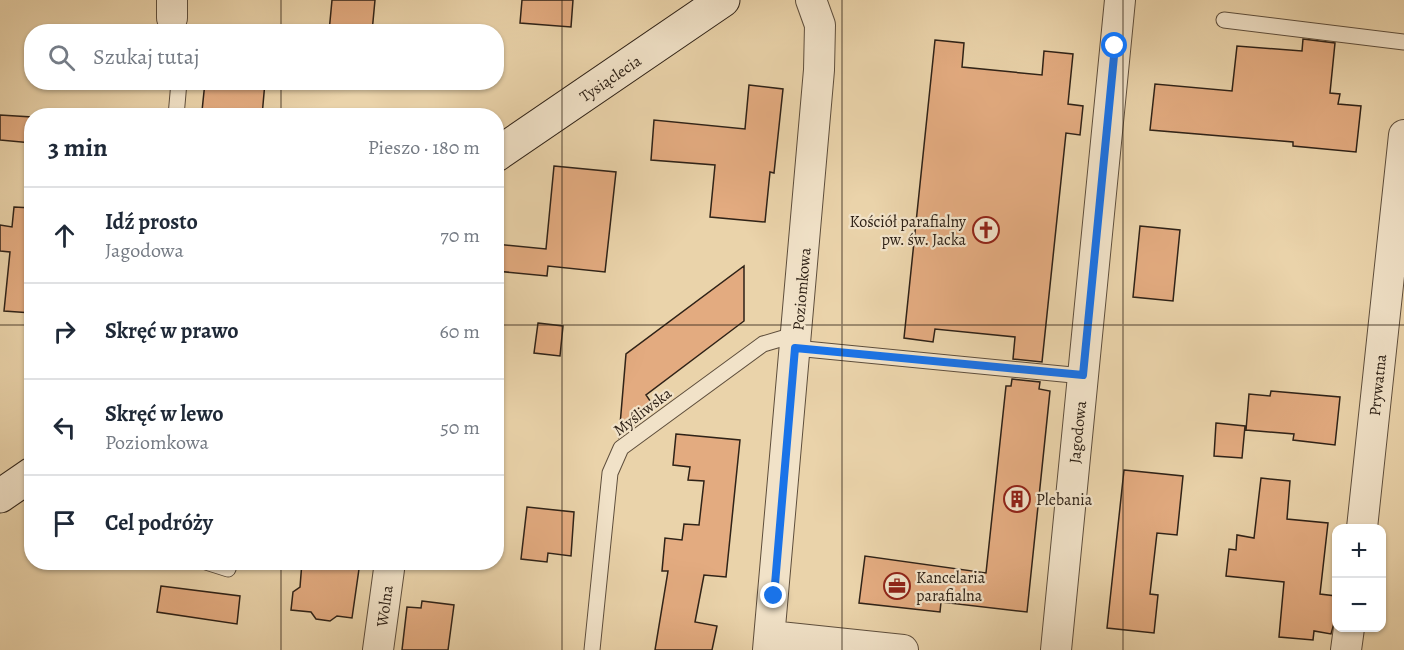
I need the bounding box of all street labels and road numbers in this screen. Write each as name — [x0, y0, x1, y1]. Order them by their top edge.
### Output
street label: Tysiąclecia — [575, 50, 646, 108]
street label: Poziomkowa — [787, 246, 817, 331]
street label: Prywatna — [1364, 353, 1392, 417]
street label: Myśliwska — [609, 382, 677, 441]
street label: Jagodowa — [1064, 399, 1092, 465]
street label: Wolna — [371, 583, 399, 629]

